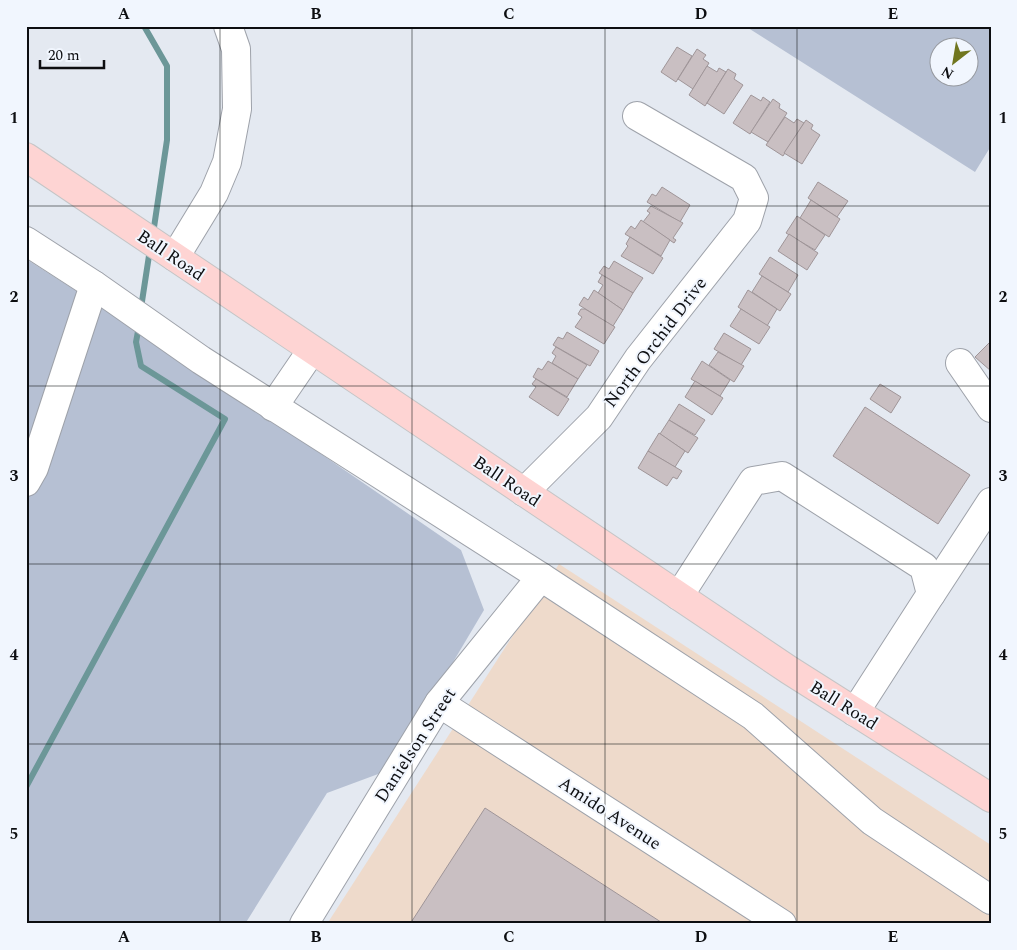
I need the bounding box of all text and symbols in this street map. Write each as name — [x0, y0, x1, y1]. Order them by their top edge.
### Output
text: A — [118, 2, 131, 26]
text: B — [310, 2, 322, 26]
text: C — [503, 2, 515, 26]
text: D — [695, 2, 708, 26]
text: E — [888, 2, 898, 26]
scale bar — [40, 38, 104, 70]
north arrow — [930, 38, 980, 88]
text: 20 m — [48, 44, 80, 67]
text: N — [937, 61, 958, 85]
text: 1 — [10, 106, 18, 130]
text: 1 — [999, 106, 1007, 130]
street label: Ball Road — [132, 223, 210, 288]
street label: North Orchid Drive — [597, 271, 714, 413]
text: 2 — [10, 285, 19, 309]
text: 2 — [999, 285, 1008, 309]
street label: Ball Road — [468, 449, 546, 514]
text: 3 — [10, 464, 19, 488]
text: 3 — [999, 464, 1008, 488]
text: 4 — [10, 643, 19, 667]
text: 4 — [999, 643, 1008, 667]
street label: Ball Road — [804, 674, 883, 737]
street label: Danielson Street — [368, 682, 463, 808]
street label: Amido Avenue — [553, 770, 667, 857]
text: 5 — [10, 822, 18, 846]
text: 5 — [999, 822, 1007, 846]
text: A — [118, 925, 131, 949]
text: B — [310, 925, 322, 949]
text: C — [503, 925, 515, 949]
text: D — [695, 925, 708, 949]
text: E — [888, 925, 898, 949]

